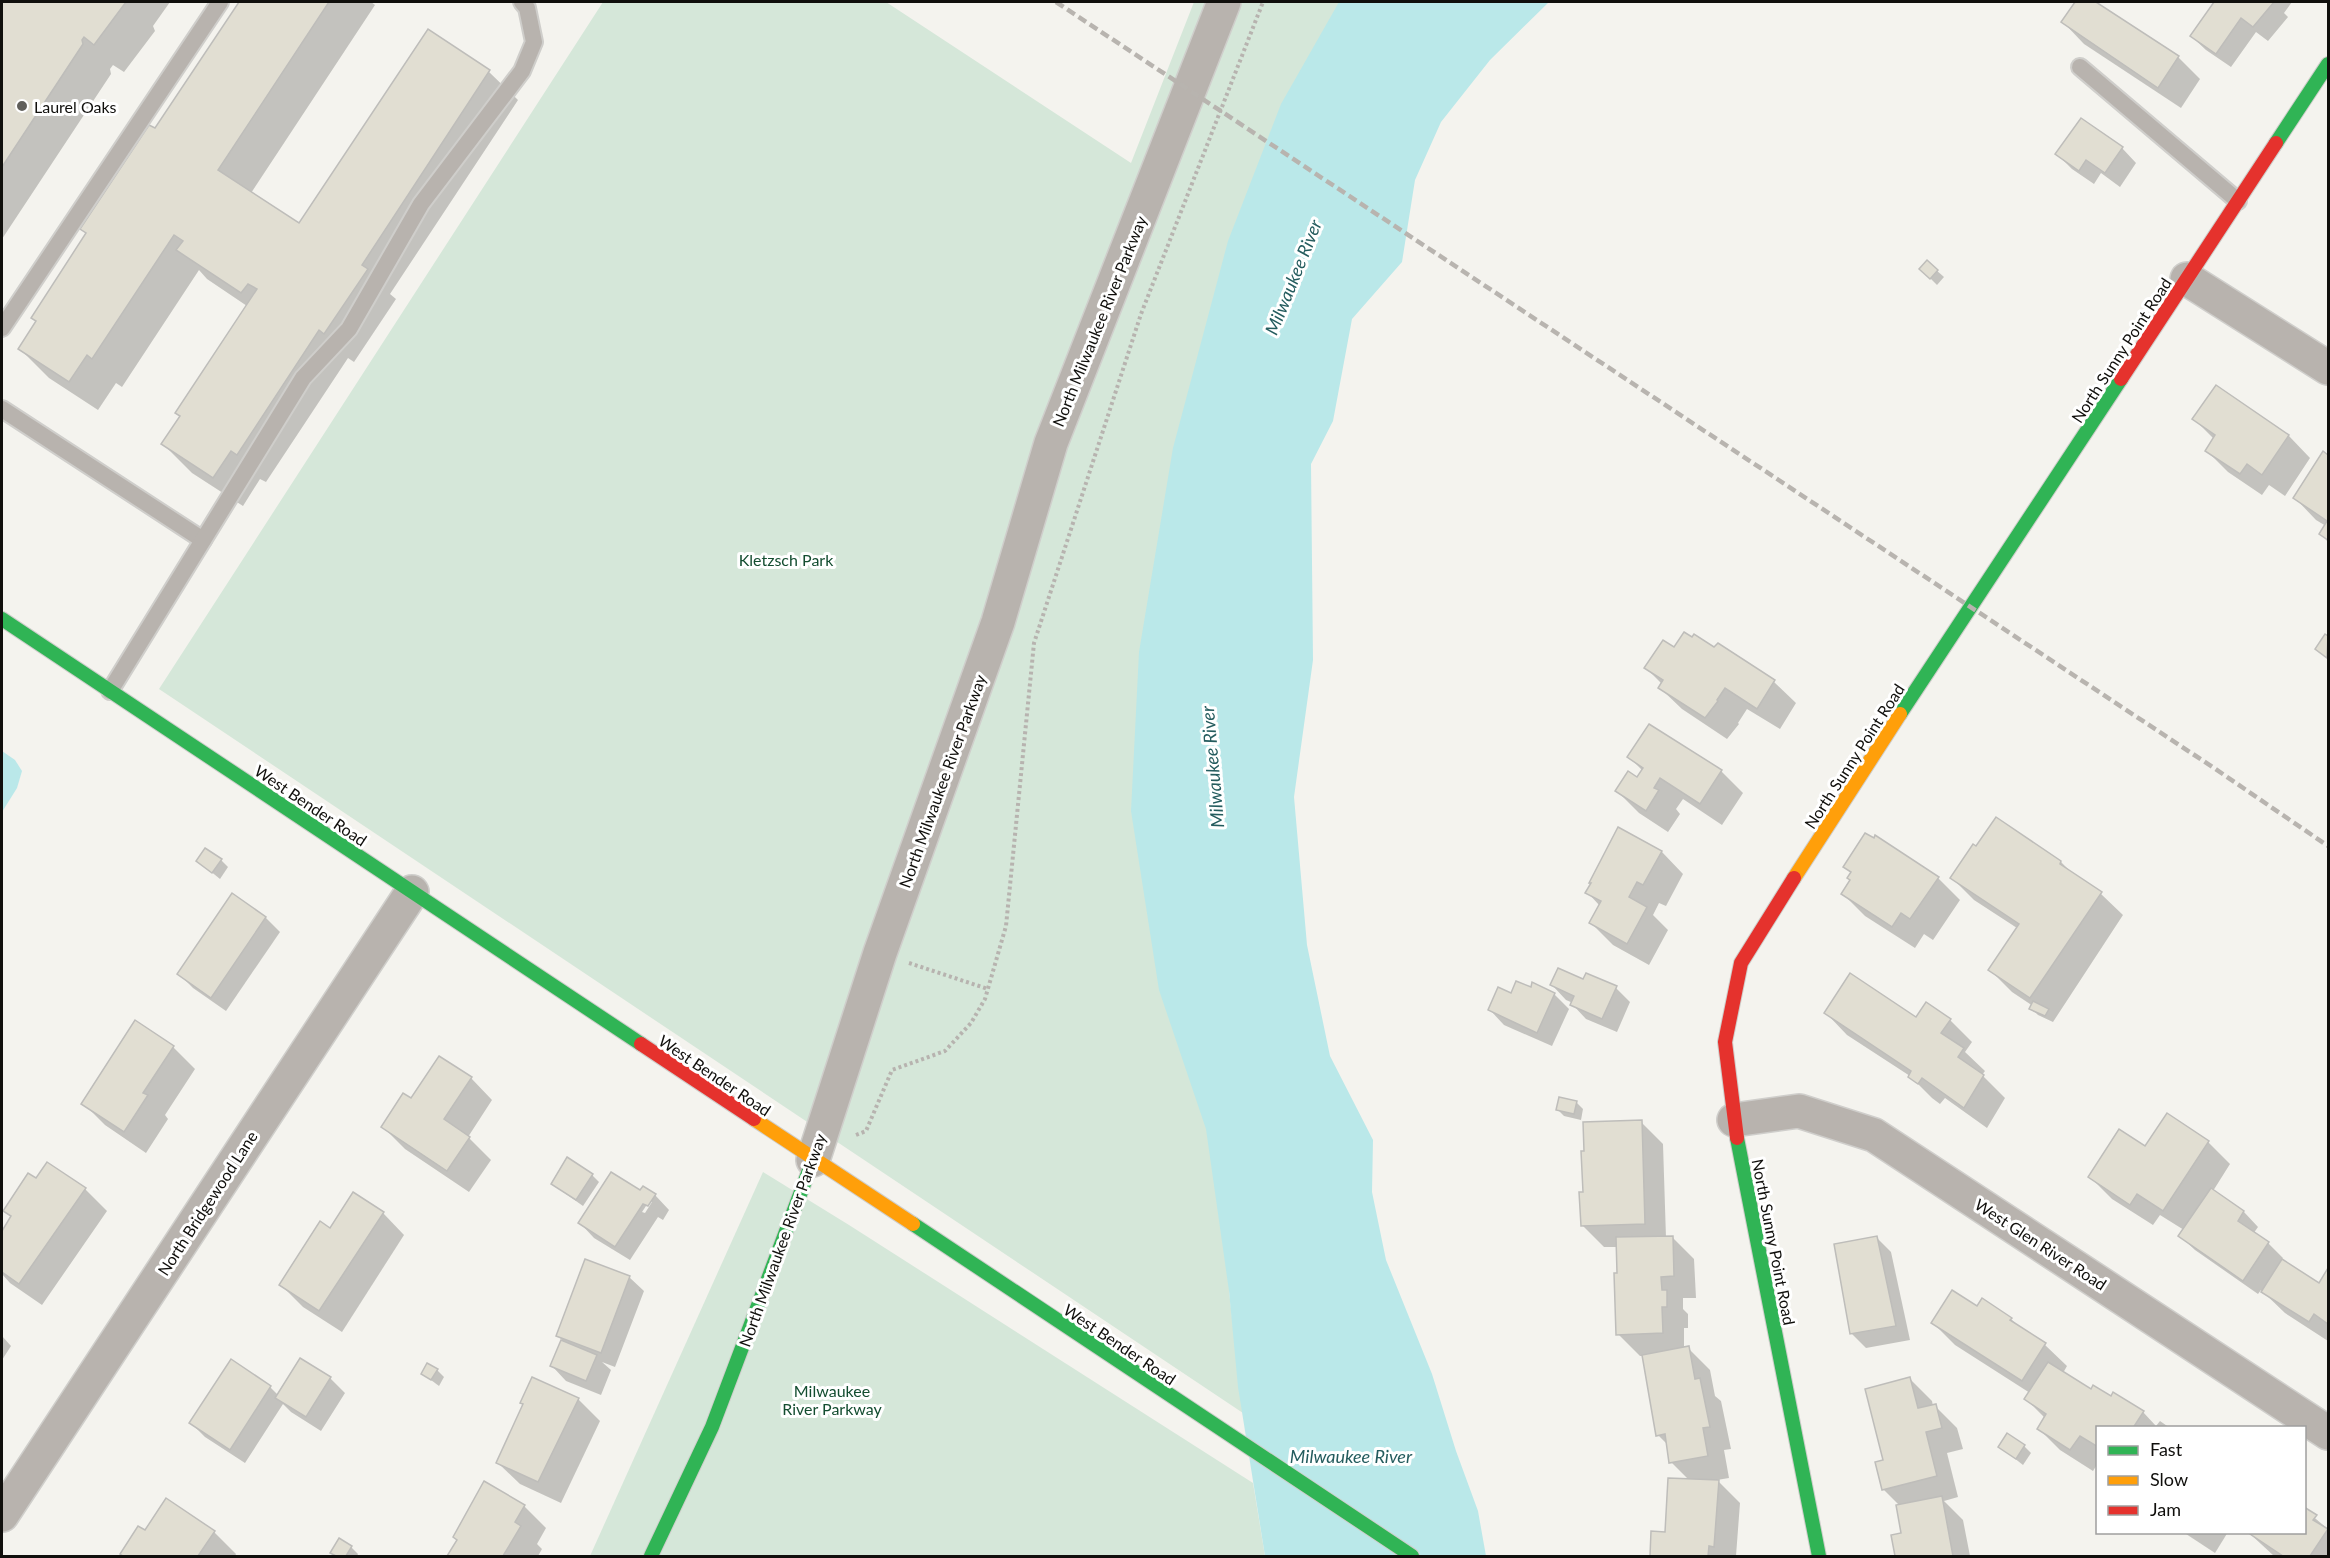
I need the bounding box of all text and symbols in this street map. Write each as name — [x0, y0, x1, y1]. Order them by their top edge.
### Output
place label: Laurel Oaks — [34, 97, 117, 116]
marker: Laurel Oaks — [15, 99, 29, 113]
street label: North Milwaukee River Parkway — [1048, 212, 1150, 429]
water label: Milwaukee River — [1260, 215, 1326, 338]
street label: North Sunny Point Road — [2067, 274, 2175, 426]
park label: Kletzsch Park — [739, 550, 834, 569]
street label: North Milwaukee River Parkway — [895, 671, 990, 890]
street label: North Sunny Point Road — [1800, 680, 1908, 832]
water label: Milwaukee River — [1196, 704, 1228, 829]
street label: West Bender Road — [251, 761, 371, 849]
street label: West Bender Road — [655, 1031, 775, 1119]
street label: North Bridgewood Lane — [153, 1127, 261, 1279]
street label: North Milwaukee River Parkway — [735, 1130, 830, 1349]
street label: North Sunny Point Road — [1749, 1157, 1799, 1327]
street label: West Glen River Road — [1972, 1194, 2110, 1294]
street label: West Bender Road — [1060, 1300, 1180, 1388]
park label: Milwaukee River Parkway — [782, 1381, 883, 1418]
legend — [2096, 1426, 2306, 1534]
text: Fast — [2150, 1438, 2183, 1460]
water label: Milwaukee River — [1290, 1445, 1413, 1467]
text: Slow — [2150, 1468, 2188, 1490]
text: Jam — [2150, 1498, 2181, 1520]

